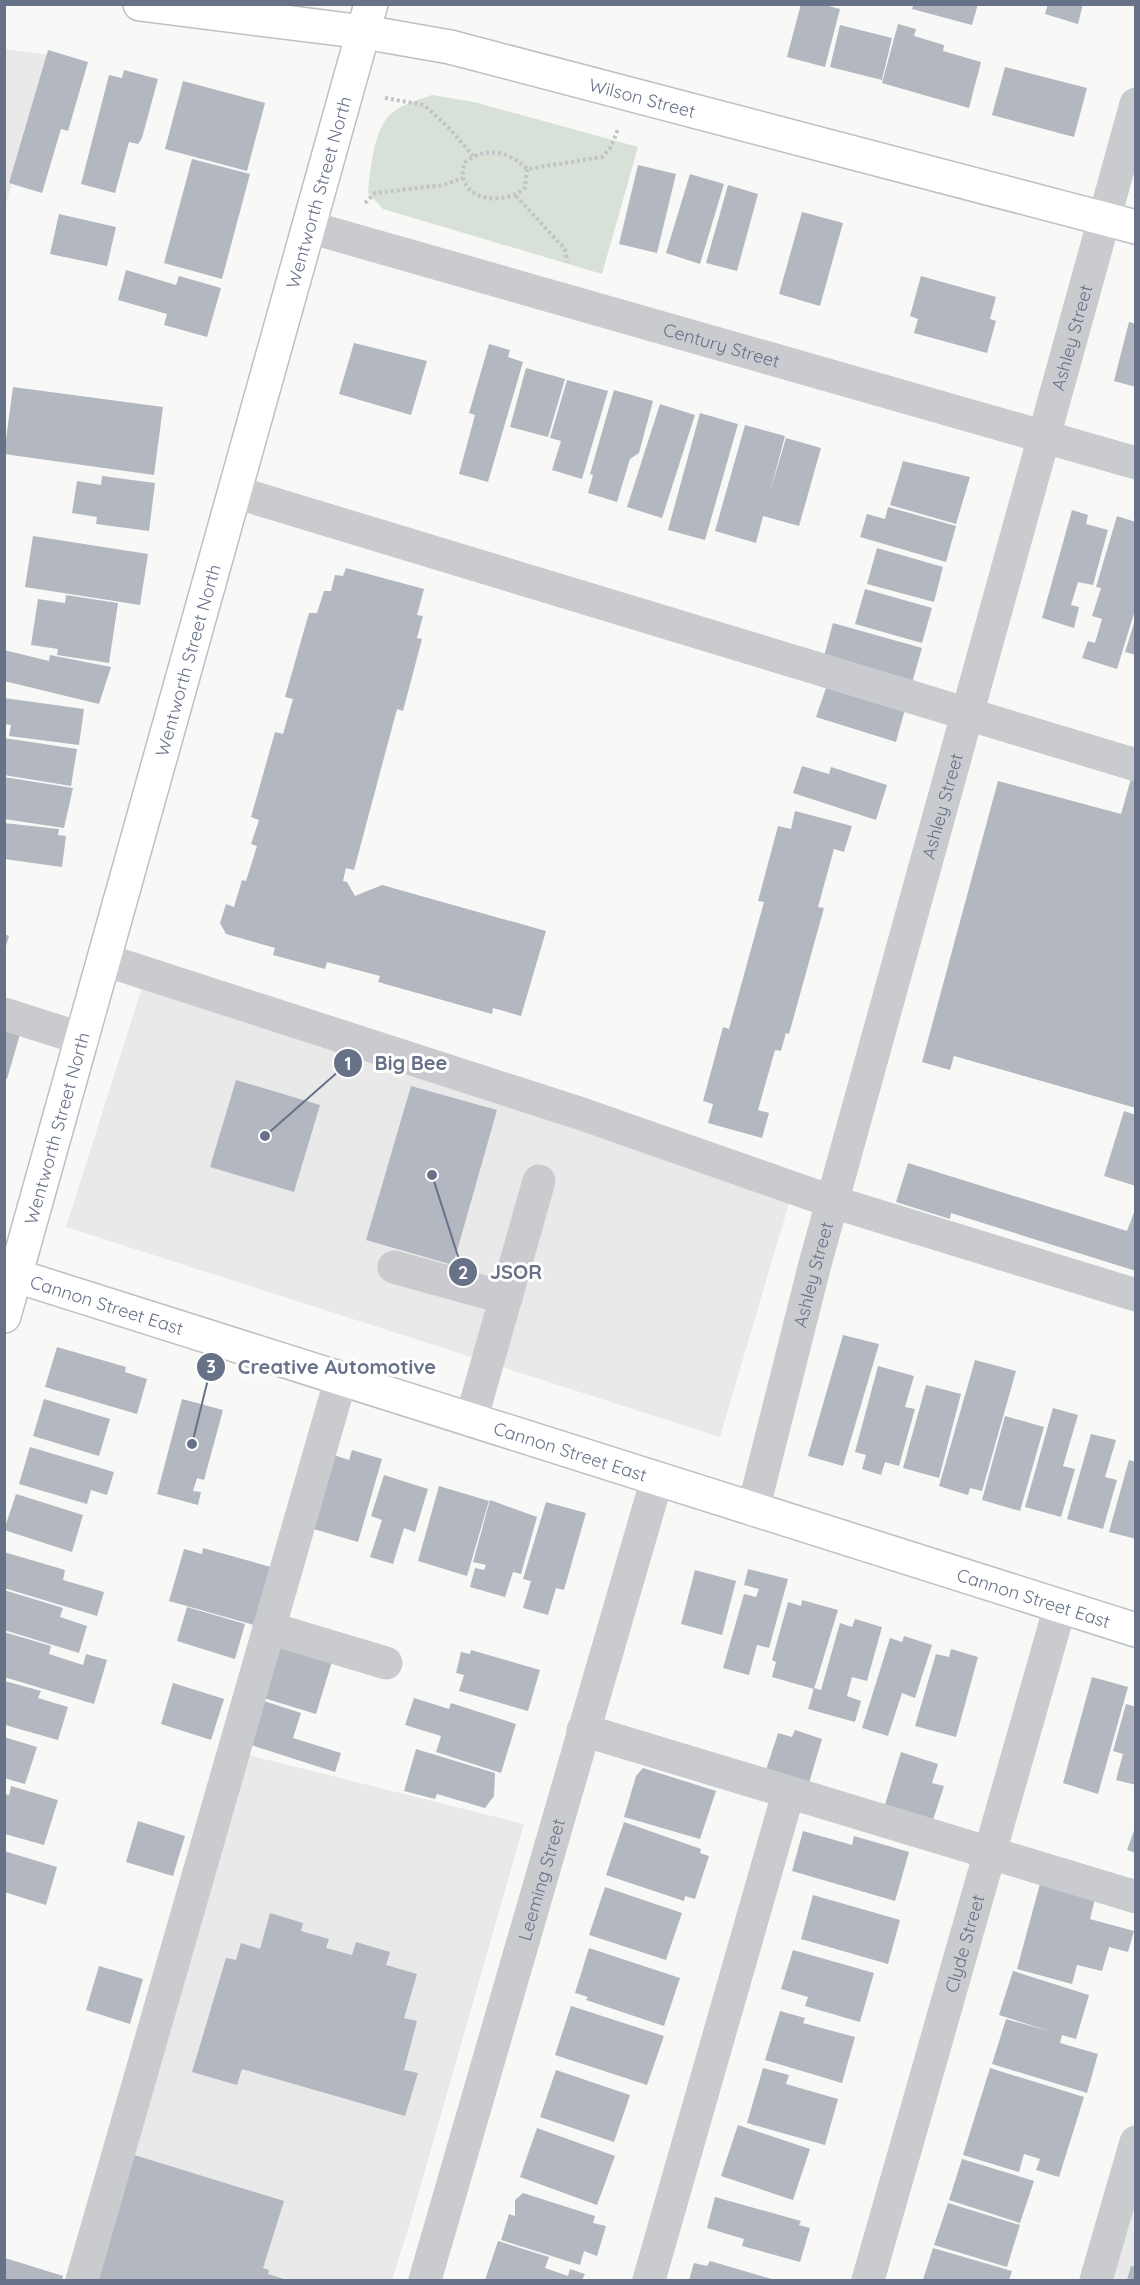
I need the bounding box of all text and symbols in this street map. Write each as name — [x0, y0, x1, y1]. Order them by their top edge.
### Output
street label: Wilson Street — [587, 73, 698, 122]
street label: Wentworth Street North — [281, 93, 356, 291]
street label: Ashley Street — [1046, 282, 1097, 393]
street label: Century Street — [661, 317, 782, 372]
street label: Wentworth Street North — [150, 561, 225, 759]
street label: Ashley Street — [916, 750, 967, 861]
street label: Wentworth Street North — [19, 1029, 94, 1227]
callout: Big Bee — [333, 1044, 460, 1082]
text: Big Bee — [375, 1050, 447, 1075]
text: 1 — [344, 1052, 352, 1075]
street label: Ashley Street — [788, 1219, 838, 1330]
callout: JSOR — [448, 1253, 554, 1291]
text: JSOR — [490, 1259, 542, 1284]
text: 2 — [458, 1261, 468, 1284]
street label: Cannon Street East — [27, 1270, 187, 1340]
callout: Creative Automotive — [196, 1348, 449, 1386]
text: Creative Automotive — [238, 1354, 436, 1379]
text: 3 — [206, 1355, 216, 1378]
street label: Cannon Street East — [491, 1416, 650, 1486]
street label: Cannon Street East — [954, 1563, 1113, 1633]
street label: Leeming Street — [512, 1816, 570, 1943]
street label: Clyde Street — [939, 1892, 989, 1995]

